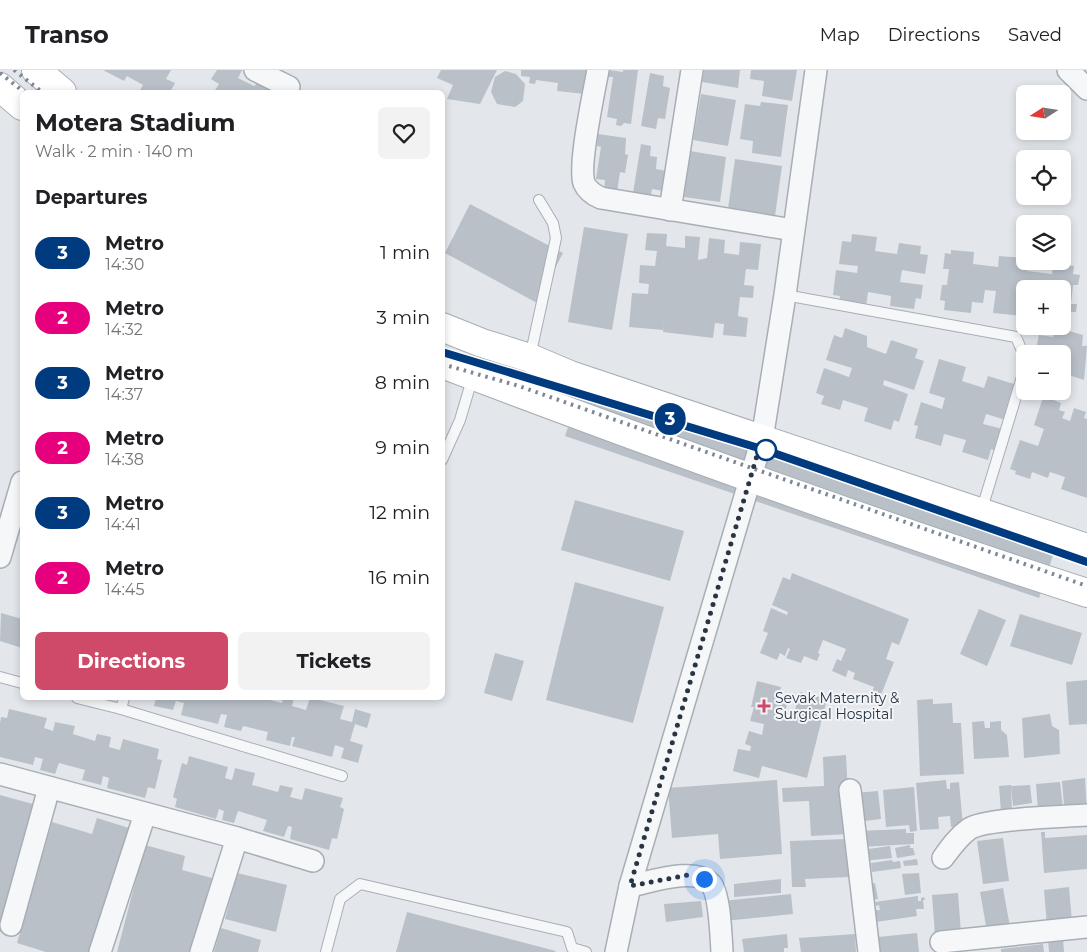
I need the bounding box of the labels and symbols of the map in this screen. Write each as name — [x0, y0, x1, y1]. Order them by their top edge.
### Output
north arrow — [1016, 85, 1071, 140]
line badge: 3 — [654, 403, 686, 435]
unlabelled marker — [755, 439, 777, 461]
place label: Sevak Maternity & Surgical Hospital — [775, 689, 900, 723]
marker: Sevak Maternity & Surgical Hospital — [757, 699, 771, 713]
your location — [692, 867, 717, 892]

